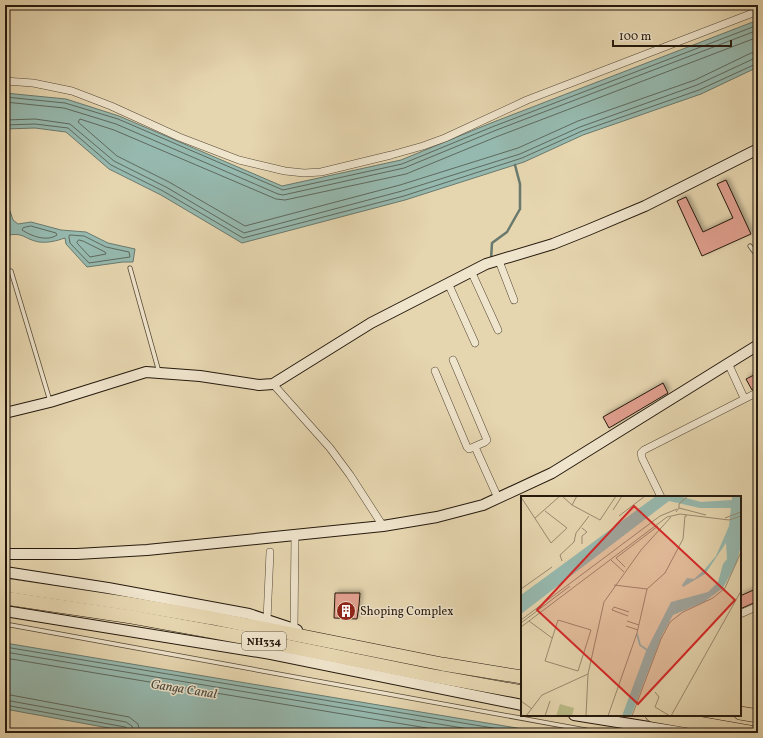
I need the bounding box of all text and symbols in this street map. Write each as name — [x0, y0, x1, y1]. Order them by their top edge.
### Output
scale bar — [613, 22, 731, 48]
text: 100 m — [619, 29, 652, 45]
inset map — [521, 496, 741, 716]
building icon: Shoping Complex — [335, 600, 357, 622]
place label: Shoping Complex — [360, 604, 453, 620]
road number: NH334 — [242, 632, 286, 650]
water label: Ganga Canal — [149, 676, 219, 704]

